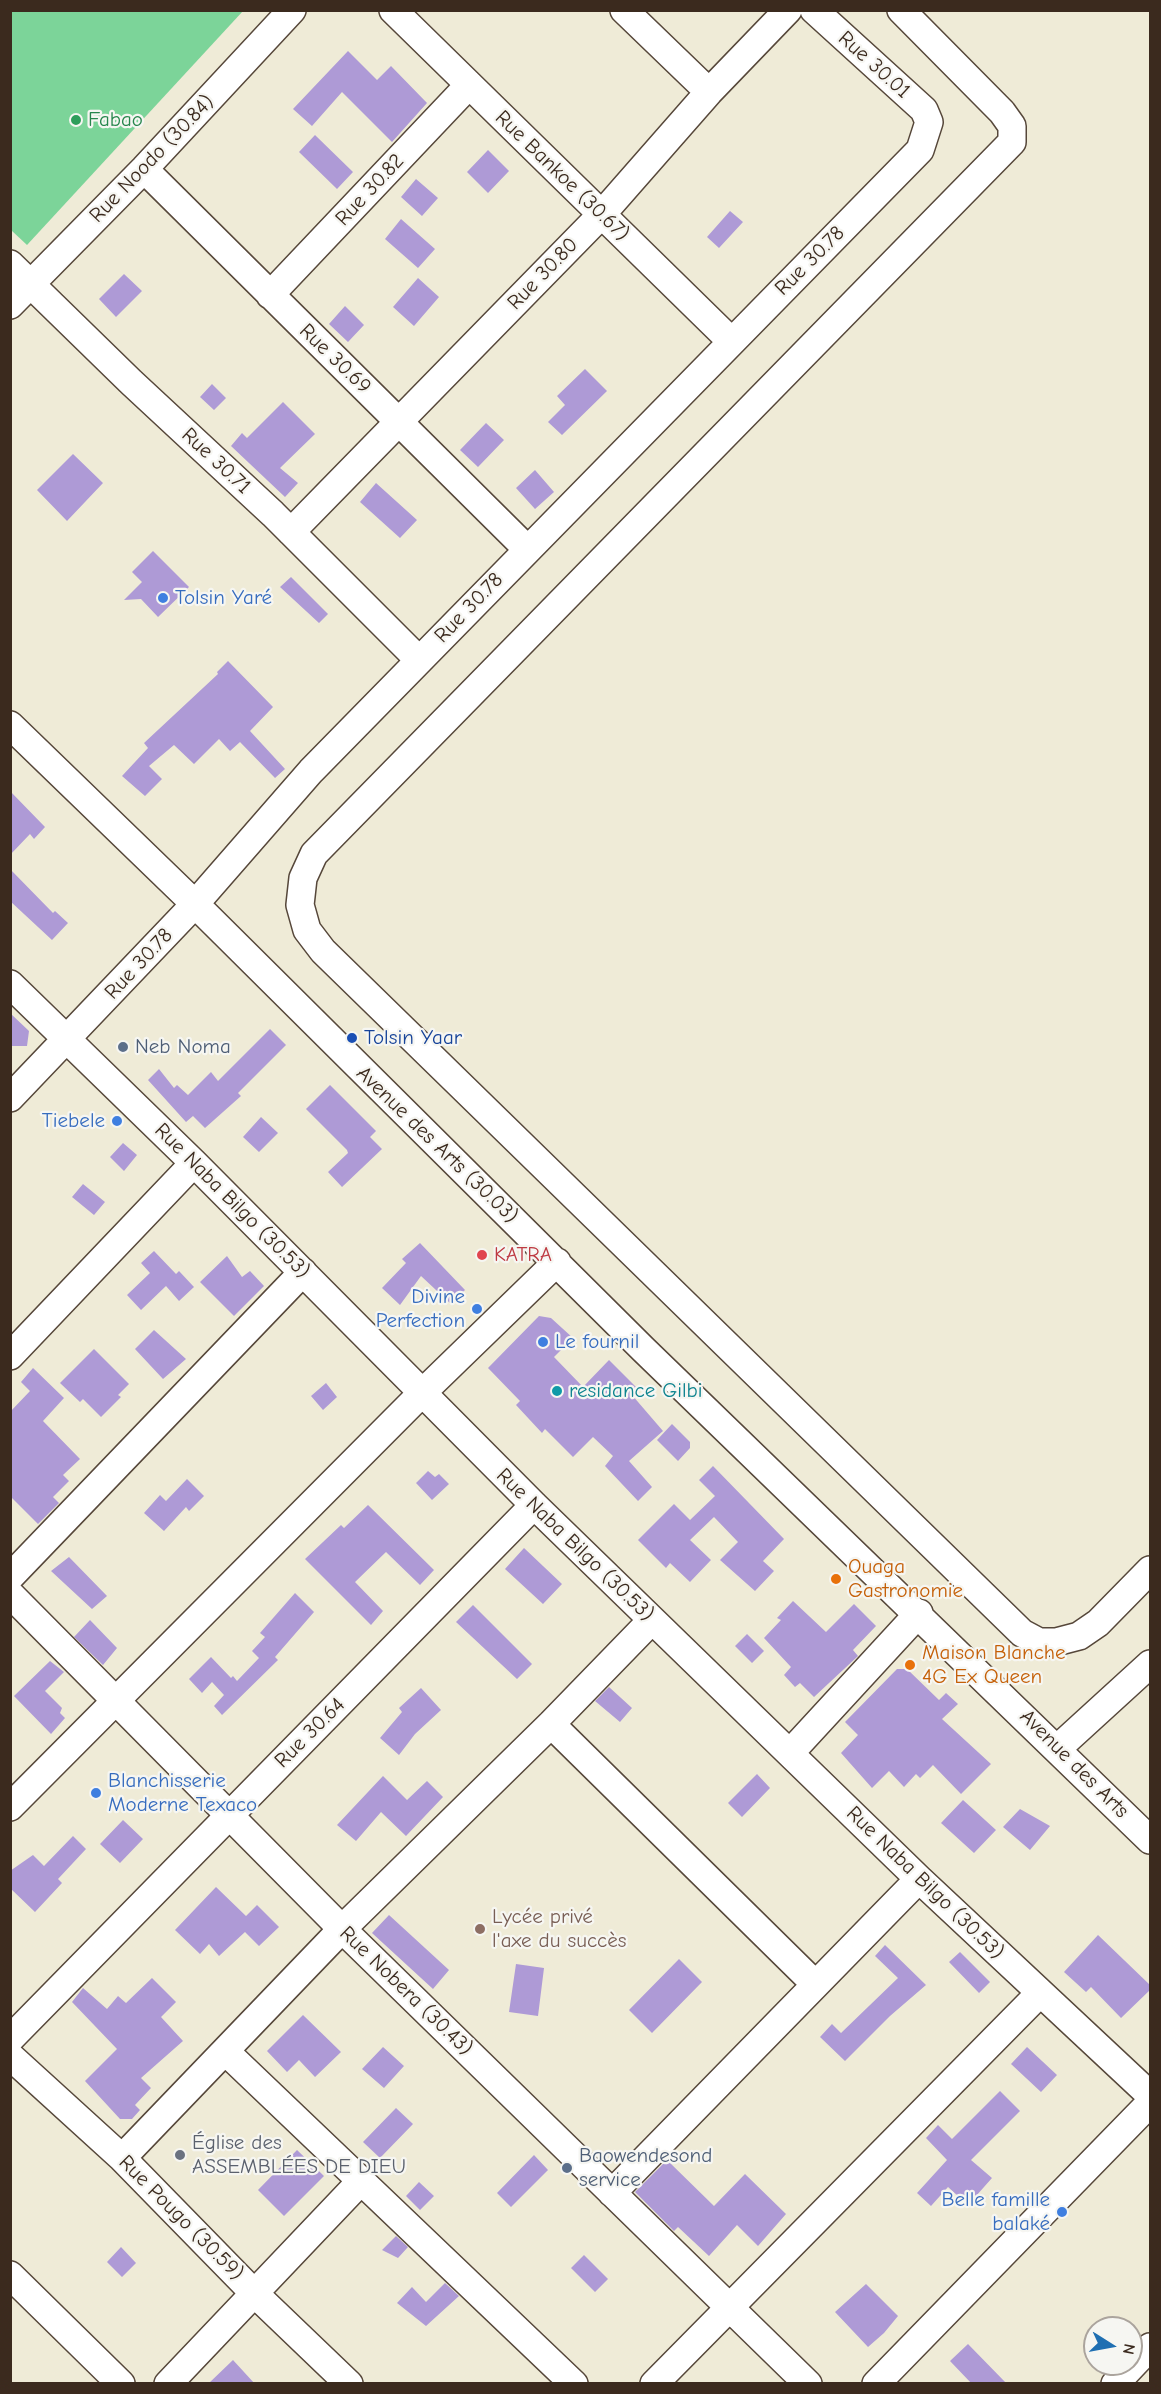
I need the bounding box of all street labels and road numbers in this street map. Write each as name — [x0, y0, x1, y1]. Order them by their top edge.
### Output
street label: Rue 30.01 — [833, 26, 915, 104]
street label: Rue Noodo (30.84) — [85, 90, 219, 228]
street label: Rue Bankoe (30.67) — [490, 105, 634, 247]
street label: Rue 30.82 — [330, 149, 410, 231]
street label: Rue 30.78 — [770, 221, 850, 301]
street label: Rue 30.80 — [502, 233, 584, 315]
street label: Rue 30.69 — [294, 319, 376, 399]
street label: Rue 30.71 — [176, 423, 256, 499]
street label: Rue 30.78 — [429, 568, 509, 648]
street label: Rue 30.78 — [100, 923, 178, 1005]
street label: Avenue des Arts (30.03) — [351, 1061, 523, 1229]
street label: Rue Naba Bilgo (30.53) — [149, 1118, 315, 1284]
street label: Rue Naba Bilgo (30.53) — [491, 1463, 659, 1627]
street label: Rue 30.64 — [270, 1693, 350, 1773]
street label: Avenue des Arts — [1014, 1704, 1134, 1824]
street label: Rue Naba Bilgo (30.53) — [841, 1801, 1009, 1965]
street label: Rue Nobera (30.43) — [334, 1921, 478, 2061]
street label: Rue Pougo (30.59) — [113, 2150, 249, 2286]

